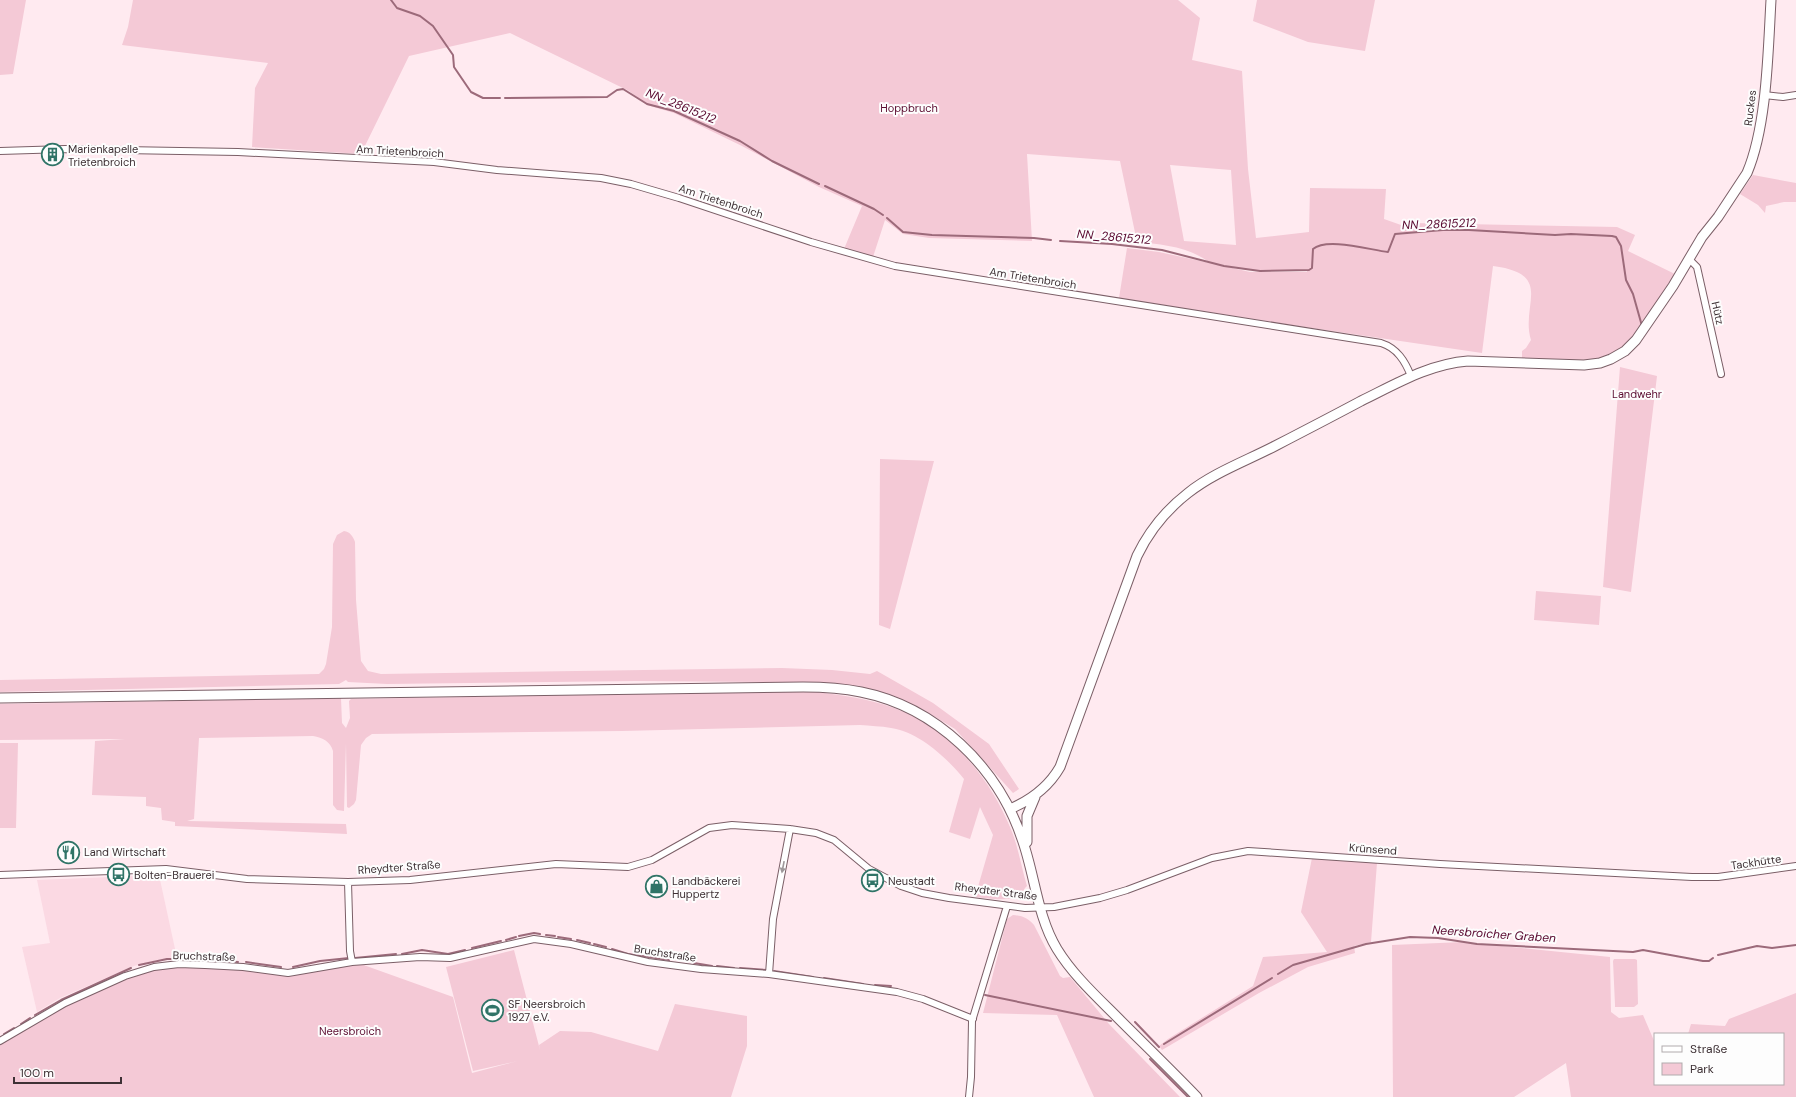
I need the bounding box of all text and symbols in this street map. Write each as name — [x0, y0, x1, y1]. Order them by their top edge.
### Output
water label: NN_28615212 — [643, 85, 719, 127]
street label: Ruckes — [1741, 89, 1759, 127]
park label: Hoppbruch — [880, 101, 938, 115]
building icon: Marienkapelle Trietenbroich — [39, 142, 65, 168]
place label: Marienkapelle Trietenbroich — [68, 142, 138, 169]
street label: Am Trietenbroich — [356, 142, 444, 160]
street label: Am Trietenbroich — [677, 181, 765, 221]
water label: NN_28615212 — [1401, 215, 1477, 233]
water label: NN_28615212 — [1076, 226, 1152, 248]
street label: Am Trietenbroich — [989, 264, 1077, 292]
street label: Hütz — [1709, 300, 1727, 326]
park label: Landwehr — [1612, 387, 1662, 401]
restaurant icon: Land Wirtschaft — [55, 839, 81, 865]
street label: Krünsend — [1349, 840, 1398, 858]
place label: Land Wirtschaft — [84, 845, 166, 859]
street label: Tackhütte — [1730, 852, 1782, 872]
street label: Rheydter Straße — [357, 857, 441, 877]
one-way arrow — [780, 861, 786, 873]
bus stop icon: Bolten-Brauerei — [105, 862, 131, 888]
place label: Bolten-Brauerei — [134, 868, 214, 882]
bus stop icon: Neustadt — [860, 868, 886, 894]
shop icon: Landbäckerei Huppertz — [643, 874, 669, 900]
place label: Landbäckerei Huppertz — [672, 874, 740, 901]
place label: Neustadt — [888, 874, 935, 888]
street label: Rheydter Straße — [954, 879, 1038, 903]
water label: Neersbroicher Graben — [1432, 922, 1557, 946]
street label: Bruchstraße — [633, 941, 697, 965]
street label: Bruchstraße — [172, 948, 236, 964]
sports icon: SF Neersbroich 1927 e.V. — [480, 997, 506, 1023]
place label: SF Neersbroich 1927 e.V. — [508, 997, 585, 1024]
park label: Neersbroich — [319, 1024, 381, 1038]
legend — [1654, 1033, 1784, 1085]
text: Straße — [1690, 1041, 1727, 1057]
scale bar — [14, 1059, 121, 1085]
text: Park — [1690, 1061, 1714, 1077]
text: 100 m — [20, 1065, 54, 1081]

